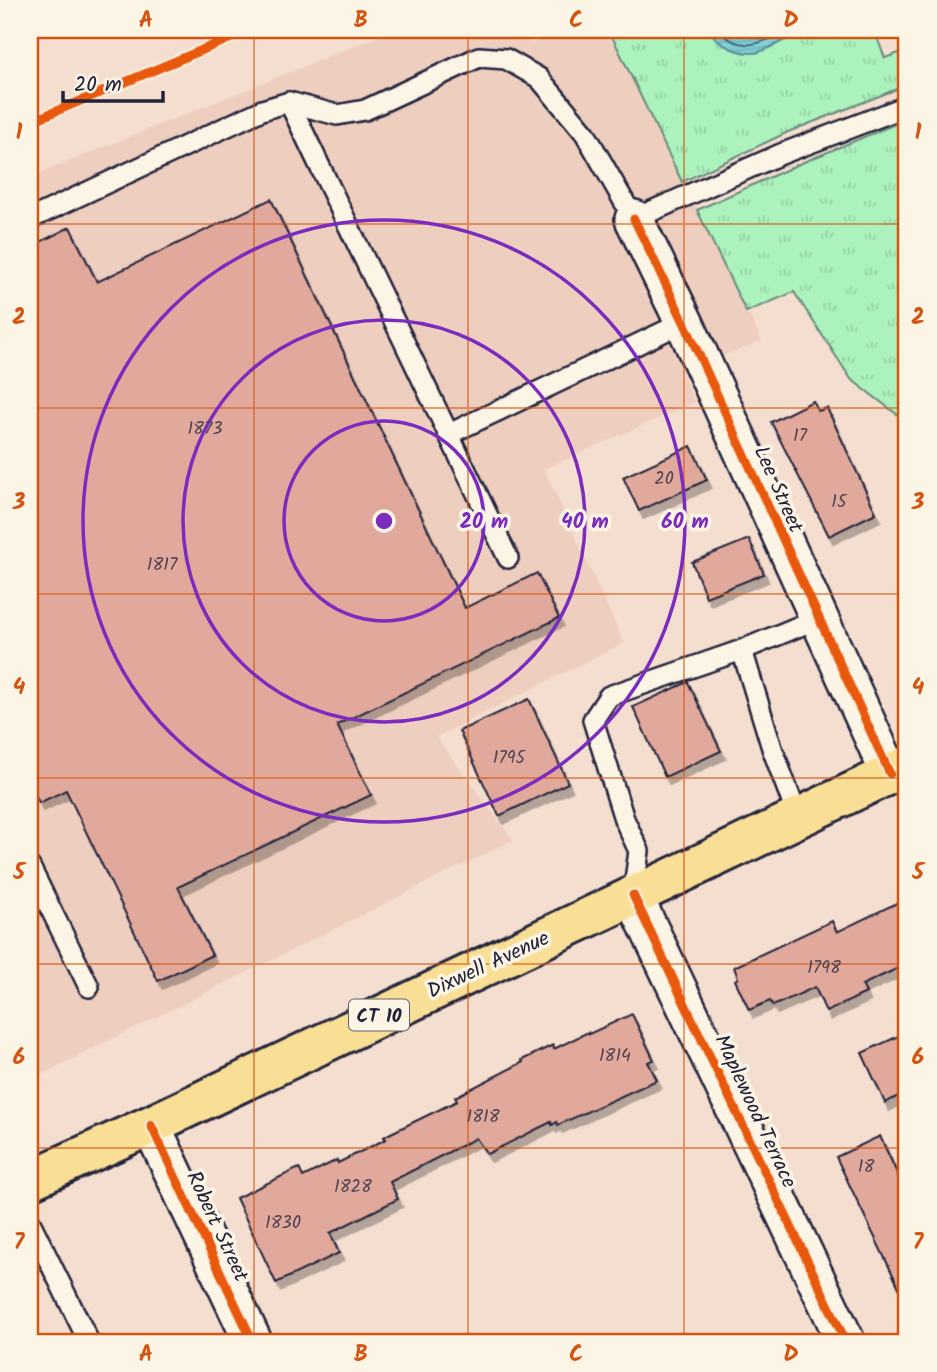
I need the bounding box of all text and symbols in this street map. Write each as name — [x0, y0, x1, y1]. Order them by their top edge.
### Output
text: A — [139, 3, 153, 39]
text: B — [354, 3, 368, 39]
text: C — [569, 3, 583, 39]
text: D — [783, 3, 799, 39]
scale bar — [63, 60, 163, 104]
text: 20 m — [74, 69, 122, 102]
text: 1 — [16, 115, 23, 151]
text: 1 — [915, 115, 922, 151]
text: 2 — [12, 300, 26, 336]
text: 2 — [911, 300, 925, 336]
house number: 1873 — [187, 415, 223, 444]
house number: 17 — [793, 422, 808, 451]
street label: Lee Street — [744, 441, 812, 539]
house number: 20 — [654, 465, 674, 494]
text: 3 — [12, 485, 26, 521]
text: 3 — [911, 485, 925, 521]
house number: 15 — [831, 488, 848, 517]
text: 20 m — [460, 506, 508, 539]
text: 40 m — [561, 506, 609, 539]
text: 60 m — [661, 506, 709, 539]
centre of rings — [372, 509, 396, 533]
house number: 1817 — [147, 551, 178, 580]
text: 4 — [13, 670, 26, 706]
text: 4 — [912, 670, 925, 706]
house number: 1795 — [493, 744, 527, 773]
text: 5 — [12, 855, 27, 891]
text: 5 — [911, 855, 926, 891]
street label: Dixwell Avenue — [422, 922, 556, 1008]
house number: 1798 — [807, 954, 841, 983]
road number: CT 10 — [349, 1000, 409, 1030]
street label: Maplewood Terrace — [705, 1029, 805, 1194]
text: 6 — [13, 1040, 25, 1076]
text: 6 — [912, 1040, 924, 1076]
house number: 1814 — [599, 1042, 631, 1071]
house number: 1818 — [467, 1103, 500, 1132]
house number: 18 — [858, 1153, 874, 1182]
street label: Robert Street — [177, 1166, 257, 1288]
house number: 1828 — [334, 1173, 372, 1202]
house number: 1830 — [265, 1209, 301, 1238]
text: 7 — [14, 1225, 26, 1261]
text: 7 — [913, 1225, 925, 1261]
text: A — [139, 1337, 153, 1372]
text: B — [354, 1337, 368, 1372]
text: C — [569, 1337, 583, 1372]
text: D — [783, 1337, 799, 1372]

